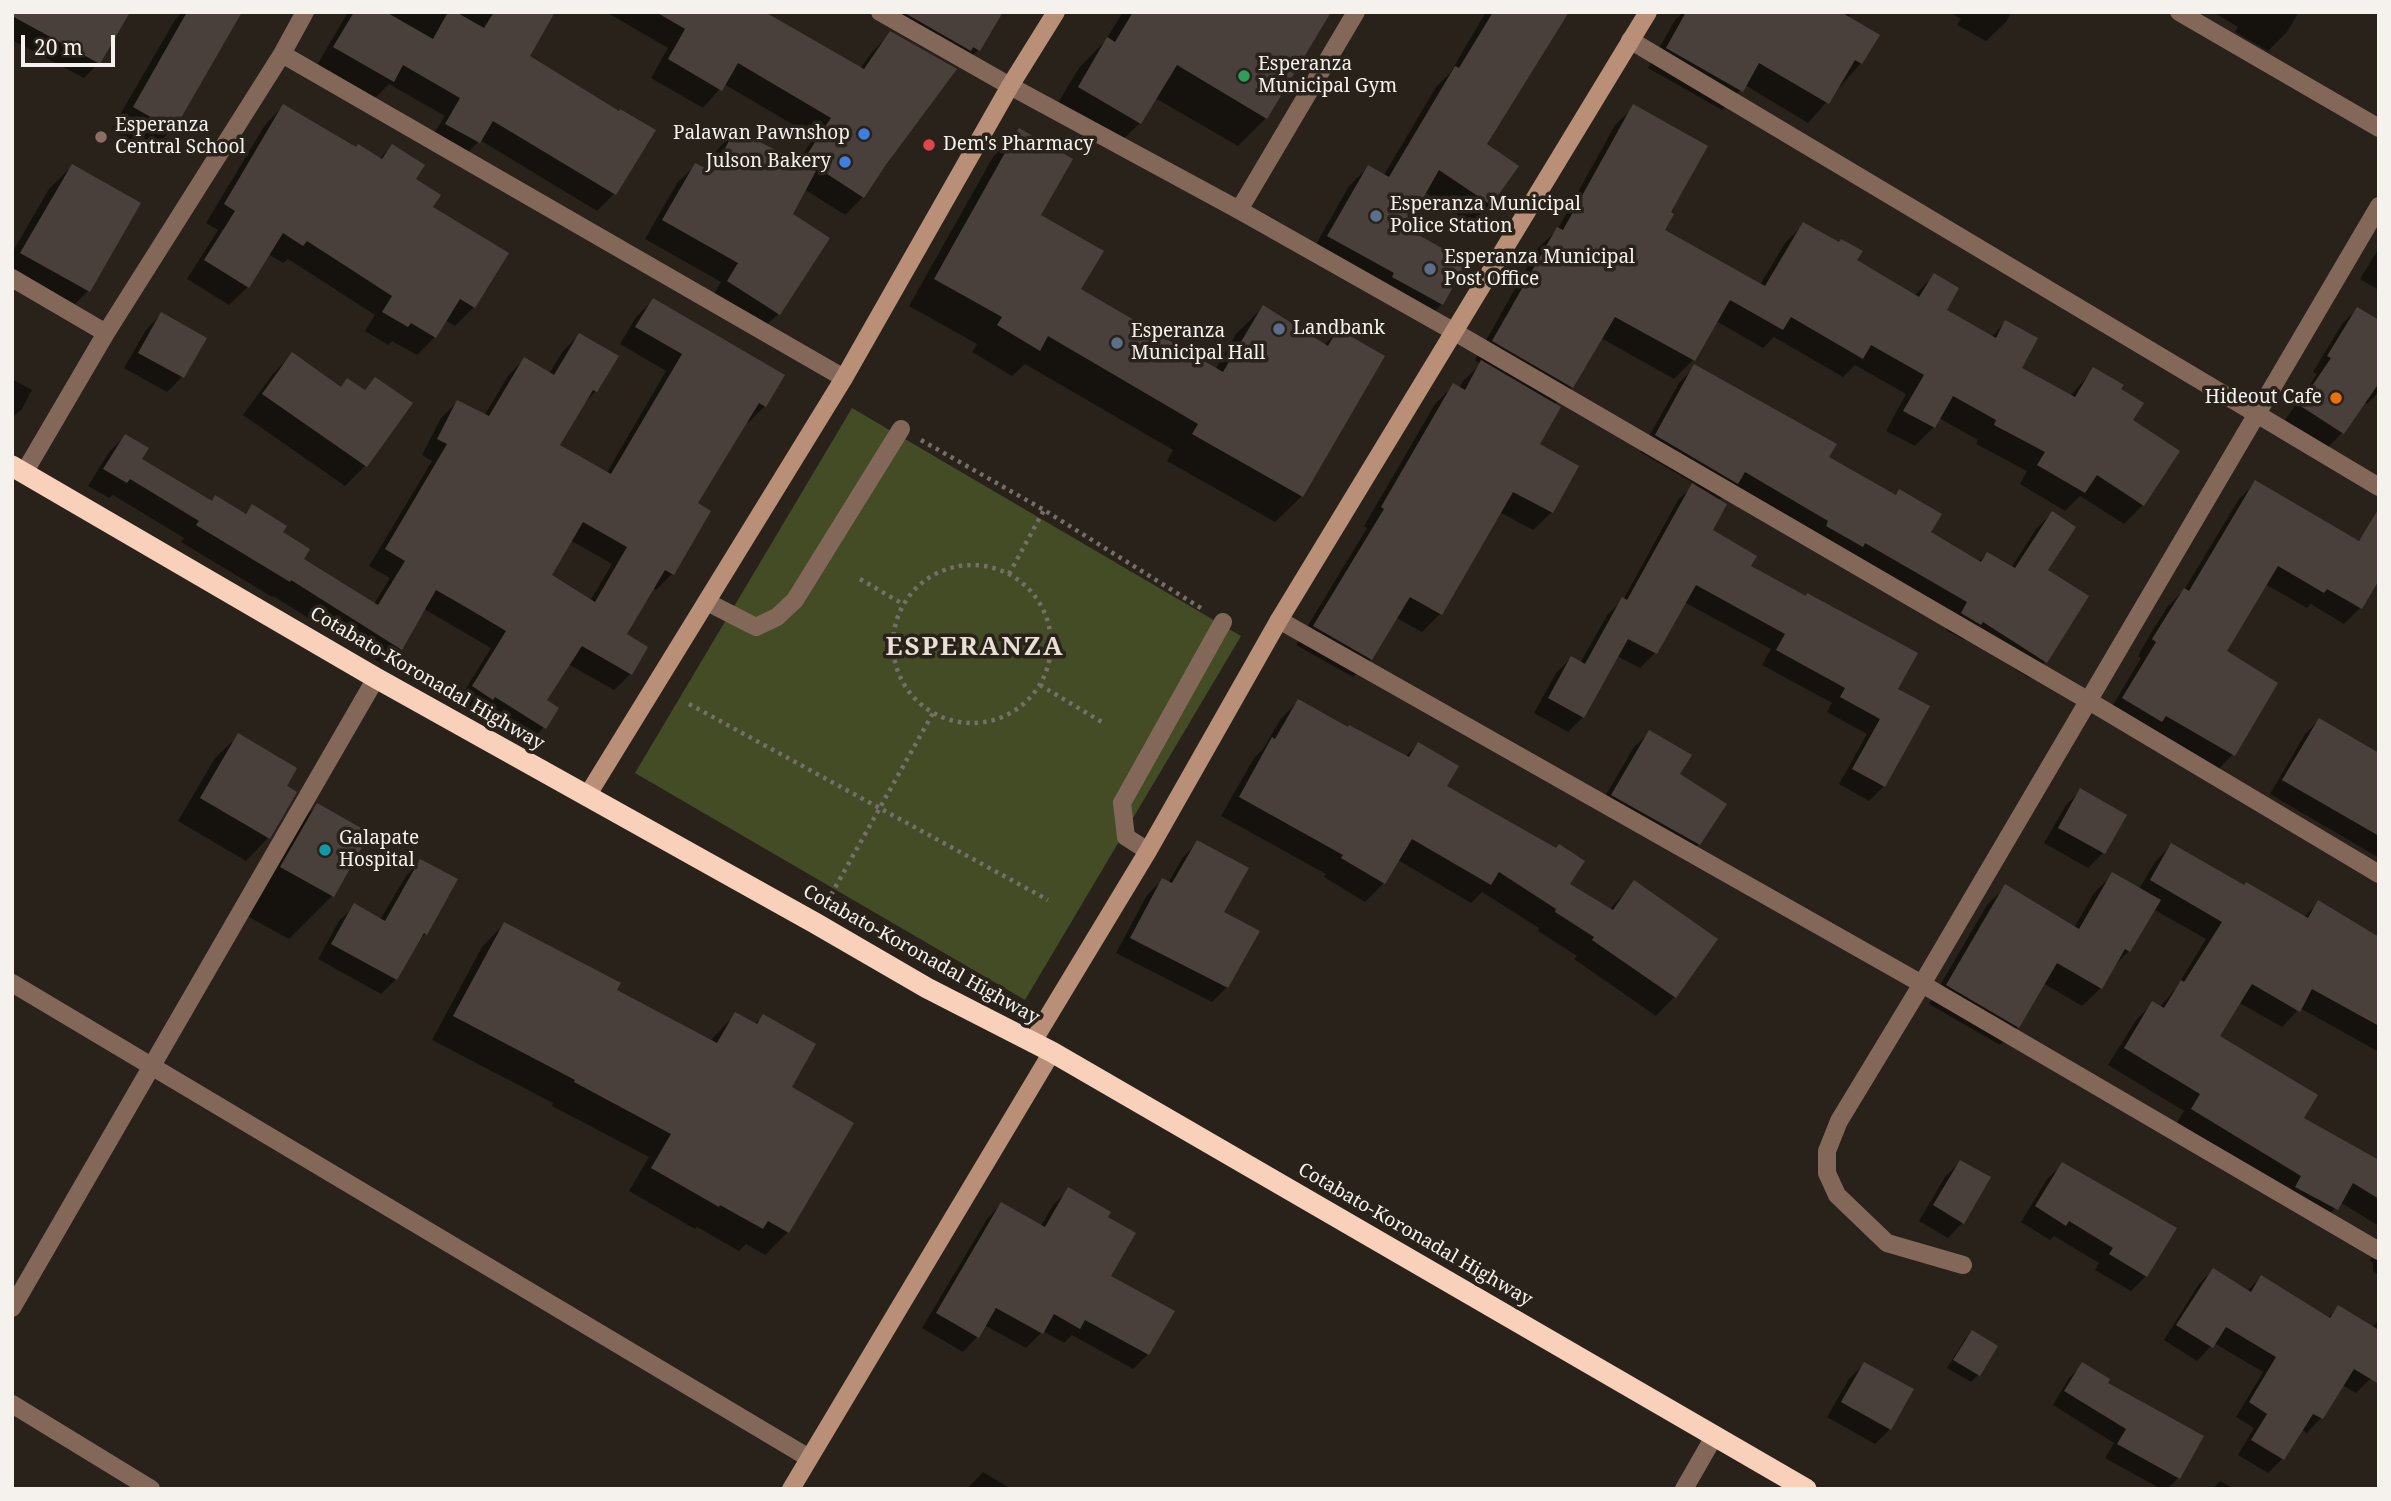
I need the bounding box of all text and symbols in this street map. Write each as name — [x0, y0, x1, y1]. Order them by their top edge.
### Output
scale bar — [24, 21, 119, 65]
text: 20 m — [34, 33, 83, 61]
place label: Esperanza Municipal Gym — [1258, 54, 1397, 98]
marker: Esperanza Municipal Gym — [1236, 68, 1252, 84]
place label: Esperanza Central School — [115, 115, 245, 159]
place label: Palawan Pawnshop — [673, 123, 850, 145]
marker: Palawan Pawnshop — [856, 126, 872, 142]
marker: Esperanza Central School — [93, 129, 109, 145]
place label: Dem's Pharmacy — [943, 134, 1094, 156]
marker: Dem's Pharmacy — [921, 137, 937, 153]
place label: Julson Bakery — [706, 151, 831, 173]
marker: Julson Bakery — [837, 154, 853, 170]
place label: Esperanza Municipal Police Station — [1390, 194, 1581, 238]
marker: Esperanza Municipal Police Station — [1368, 208, 1384, 224]
place label: Esperanza Municipal Post Office — [1444, 247, 1635, 291]
marker: Esperanza Municipal Post Office — [1422, 261, 1438, 277]
place label: Landbank — [1293, 318, 1385, 340]
place label: Esperanza Municipal Hall — [1131, 321, 1265, 365]
marker: Landbank — [1271, 321, 1287, 337]
marker: Esperanza Municipal Hall — [1109, 335, 1125, 351]
place label: Hideout Cafe — [2205, 387, 2322, 409]
marker: Hideout Cafe — [2328, 390, 2344, 406]
street label: Cotabato-Koronadal Highway — [306, 602, 548, 756]
district label: ESPERANZA — [887, 632, 1063, 664]
place label: Galapate Hospital — [339, 828, 419, 872]
marker: Galapate Hospital — [317, 842, 333, 858]
street label: Cotabato-Koronadal Highway — [799, 880, 1043, 1030]
street label: Cotabato-Koronadal Highway — [1294, 1158, 1536, 1312]

